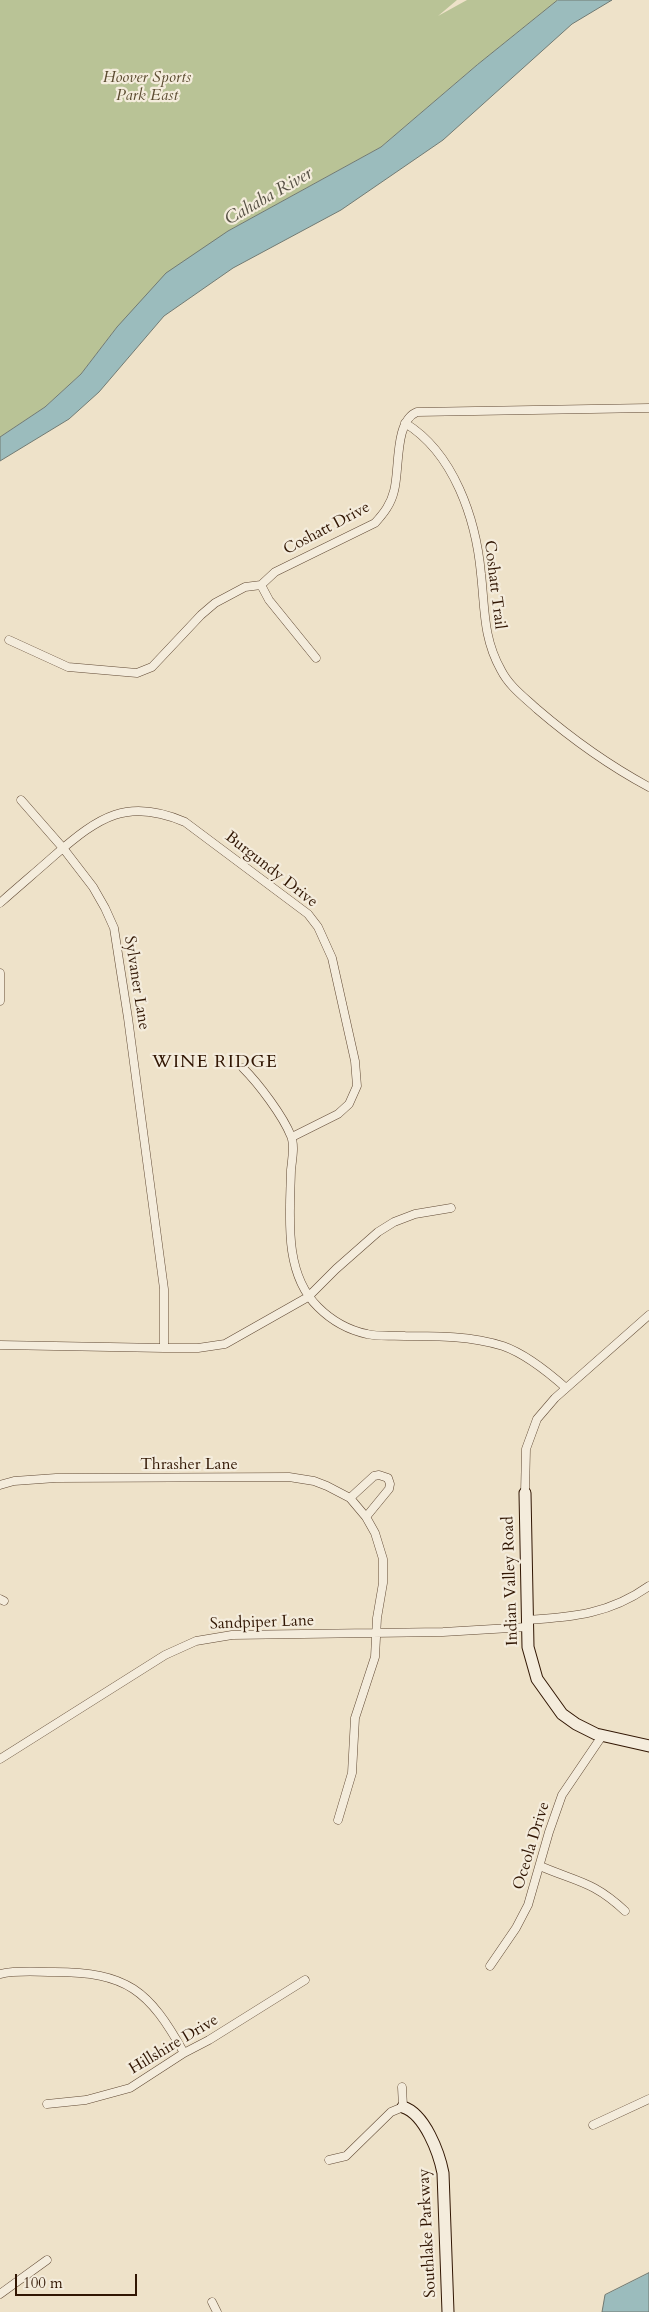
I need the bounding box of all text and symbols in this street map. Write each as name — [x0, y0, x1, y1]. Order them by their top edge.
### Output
park label: Hoover Sports Park East — [103, 68, 191, 106]
water label: Cahaba River — [221, 163, 317, 231]
street label: Coshatt Drive — [281, 498, 373, 560]
street label: Coshatt Trail — [479, 539, 509, 631]
street label: Burgundy Drive — [221, 828, 321, 912]
street label: Sylvaner Lane — [119, 935, 153, 1031]
district label: WINE RIDGE — [151, 1052, 279, 1074]
street label: Thrasher Lane — [140, 1455, 238, 1475]
street label: Indian Valley Road — [499, 1516, 523, 1646]
street label: Sandpiper Lane — [209, 1612, 315, 1634]
street label: Oceola Drive — [510, 1800, 554, 1892]
street label: Hillshire Drive — [126, 2011, 222, 2079]
street label: Southlake Parkway — [415, 2168, 441, 2298]
scale bar — [18, 2264, 140, 2296]
text: 100 m — [23, 2273, 63, 2293]

